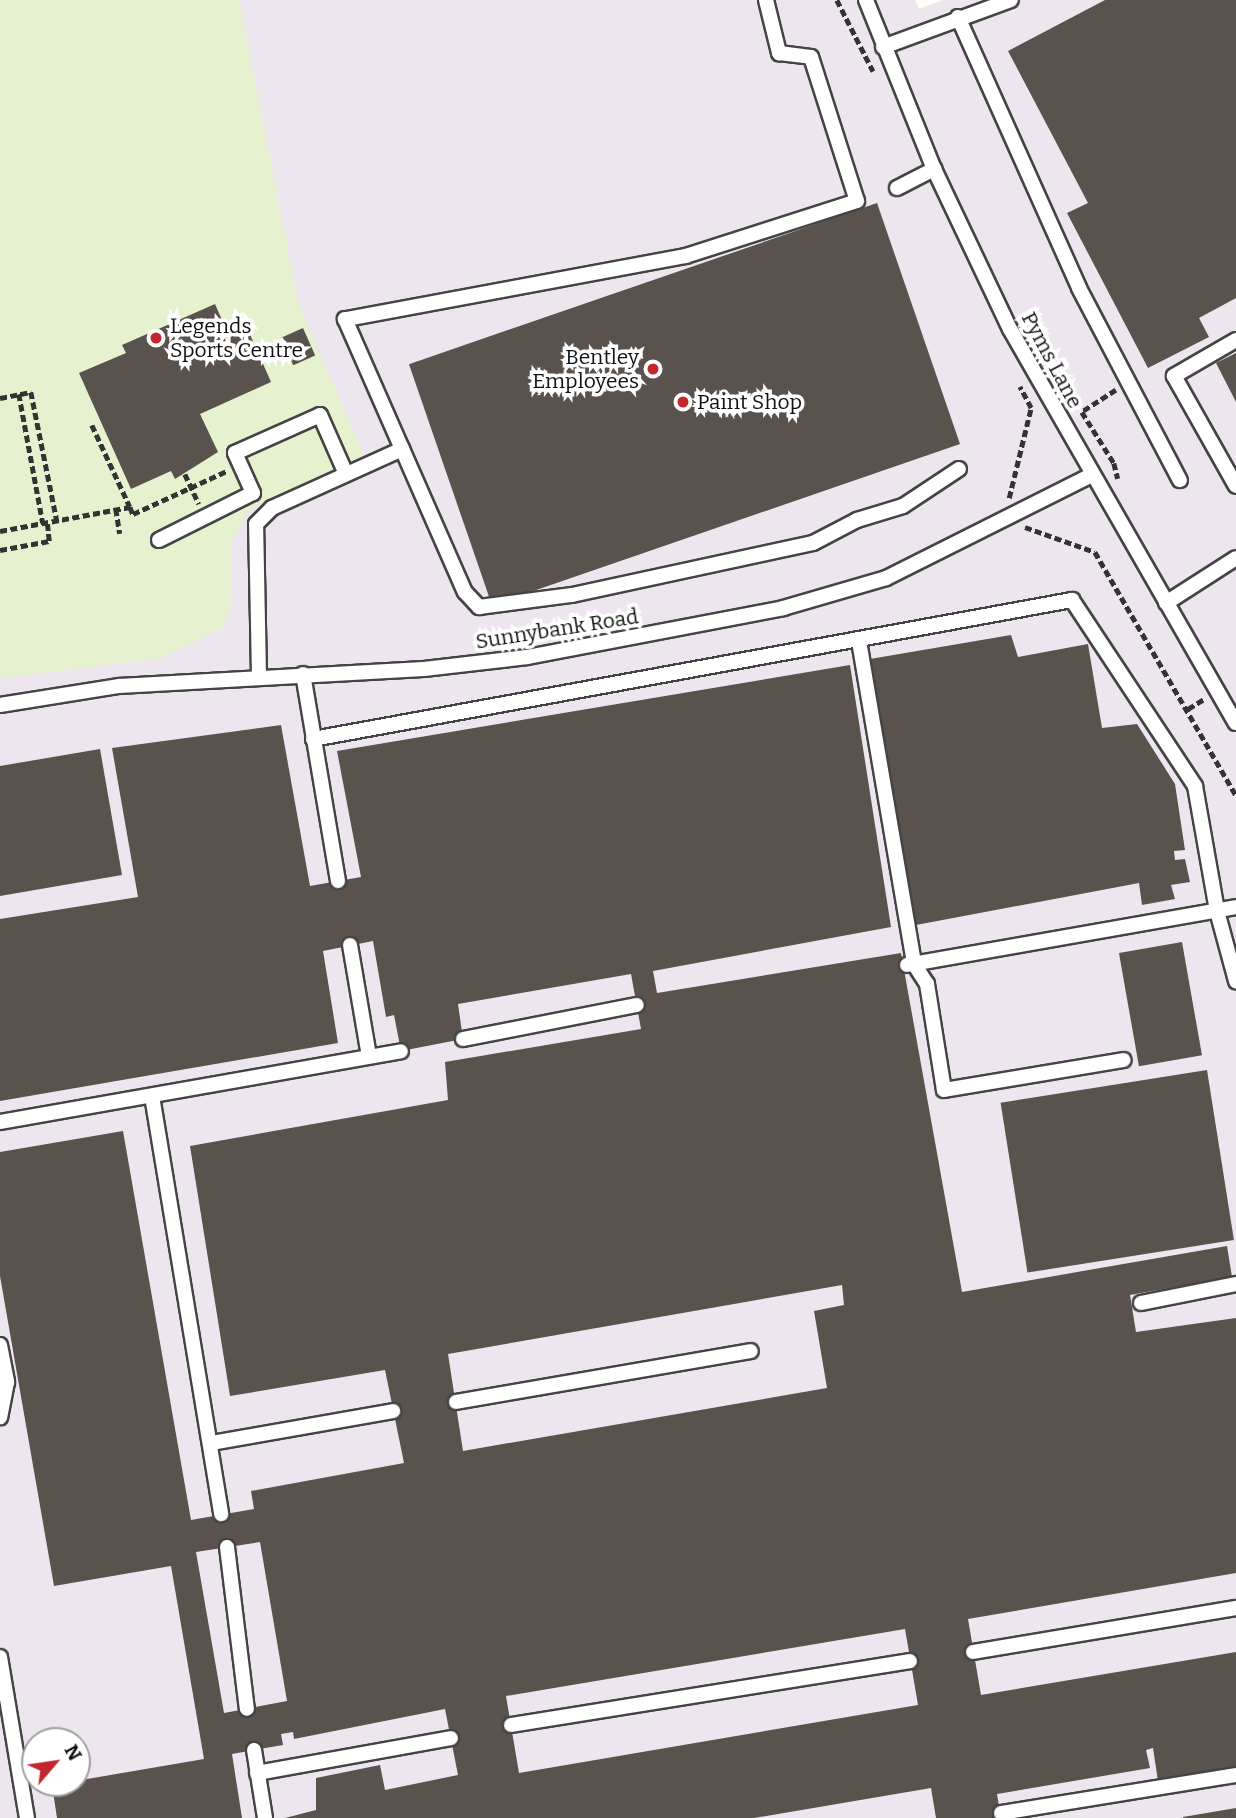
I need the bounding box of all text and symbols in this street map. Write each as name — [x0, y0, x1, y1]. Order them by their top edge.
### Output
street label: Pyms Lane — [1016, 308, 1088, 412]
place label: Legends Sports Centre — [170, 313, 303, 363]
marker: Legends Sports Centre — [148, 330, 164, 346]
place label: Bentley Employees — [532, 344, 639, 394]
marker: Bentley Employees — [645, 361, 661, 377]
place label: Paint Shop — [697, 389, 802, 415]
marker: Paint Shop — [675, 394, 691, 410]
street label: Sunnybank Road — [474, 604, 640, 654]
north arrow — [21, 1727, 91, 1797]
text: N — [59, 1741, 87, 1765]

